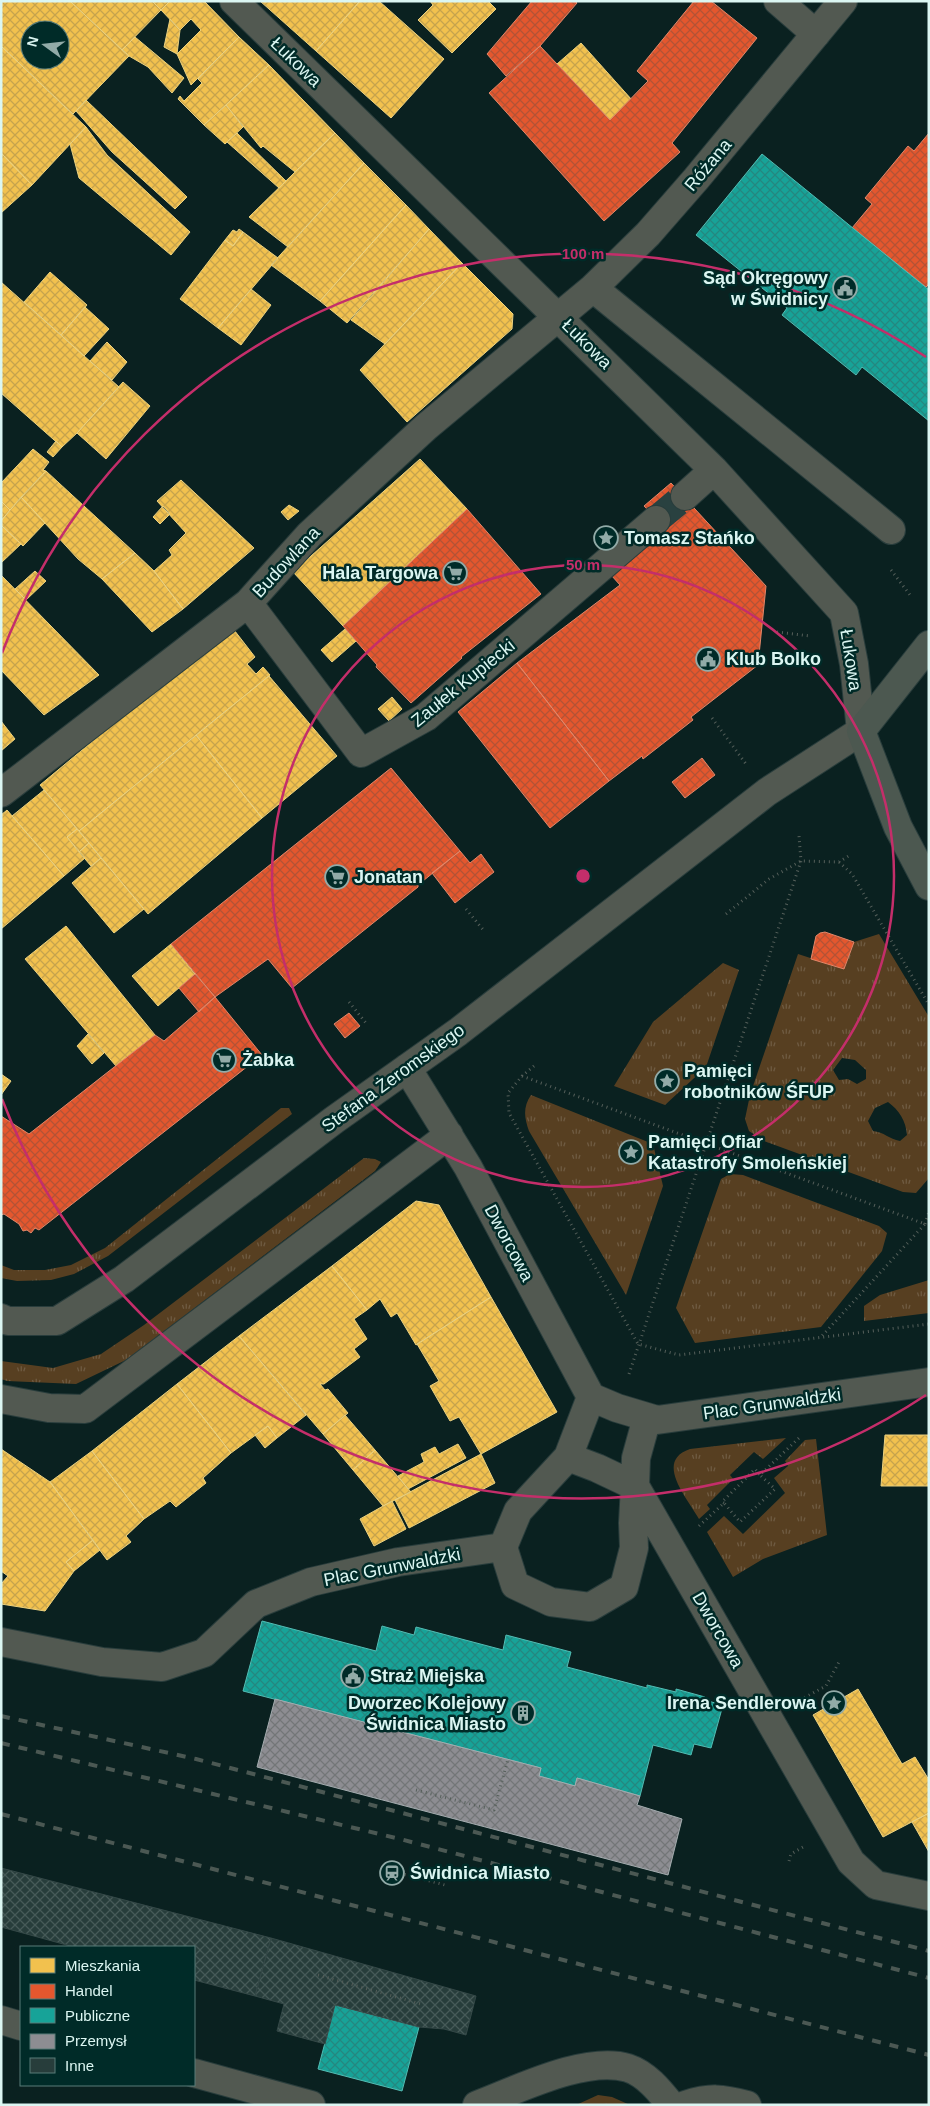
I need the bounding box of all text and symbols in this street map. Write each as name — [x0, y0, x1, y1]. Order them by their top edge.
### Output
north arrow — [20, 20, 70, 70]
street label: Łukowa — [267, 33, 326, 91]
text: N — [23, 35, 41, 49]
street label: Różana — [680, 134, 736, 195]
text: 100 m — [562, 245, 604, 262]
place label: Sąd Okręgowy w Świdnicy — [703, 268, 828, 309]
public building icon: Sąd Okręgowy w Świdnicy — [832, 275, 858, 301]
street label: Łukowa — [558, 315, 617, 374]
street label: Budowlana — [248, 522, 324, 601]
place icon: Tomasz Stańko — [593, 525, 619, 551]
place label: Tomasz Stańko — [624, 528, 755, 548]
text: 50 m — [566, 556, 600, 573]
supermarket icon: Hala Targowa — [442, 560, 468, 586]
place label: Hala Targowa — [322, 563, 439, 583]
street label: Łukowa — [836, 628, 866, 693]
street label: Zaułek Kupiecki — [407, 635, 519, 731]
public building icon: Klub Bolko — [695, 646, 721, 672]
place label: Klub Bolko — [726, 649, 821, 669]
supermarket icon: Jonatan — [324, 864, 350, 890]
place label: Jonatan — [354, 867, 423, 887]
centre of rings — [574, 867, 592, 885]
street label: Stefana Żeromskiego — [318, 1020, 468, 1136]
supermarket icon: Żabka — [211, 1047, 237, 1073]
place label: Żabka — [242, 1050, 295, 1070]
place label: Pamięci robotników ŚFUP — [684, 1061, 834, 1102]
place icon: Pamięci robotników ŚFUP — [654, 1068, 680, 1094]
place label: Pamięci Ofiar Katastrofy Smoleńskiej — [648, 1132, 847, 1173]
place icon: Pamięci Ofiar Katastrofy Smoleńskiej — [618, 1139, 644, 1165]
street label: Dworcowa — [480, 1201, 538, 1286]
street label: Plac Grunwaldzki — [702, 1384, 842, 1424]
street label: Plac Grunwaldzki — [322, 1544, 462, 1590]
street label: Dworcowa — [688, 1589, 748, 1672]
public building icon: Straż Miejska — [340, 1663, 366, 1689]
place label: Straż Miejska — [370, 1666, 485, 1686]
place icon: Irena Sendlerowa — [821, 1690, 847, 1716]
place label: Dworzec Kolejowy Świdnica Miasto — [348, 1693, 506, 1734]
place label: Irena Sendlerowa — [667, 1693, 817, 1713]
building icon: Dworzec Kolejowy Świdnica Miasto — [510, 1700, 536, 1726]
station icon: Świdnica Miasto — [379, 1860, 405, 1886]
place label: Świdnica Miasto — [410, 1862, 550, 1883]
legend — [20, 1946, 195, 2086]
text: Mieszkania — [65, 1957, 141, 1974]
text: Handel — [65, 1982, 113, 1999]
text: Publiczne — [65, 2007, 130, 2024]
text: Przemysł — [65, 2032, 127, 2049]
text: Inne — [65, 2057, 94, 2074]

